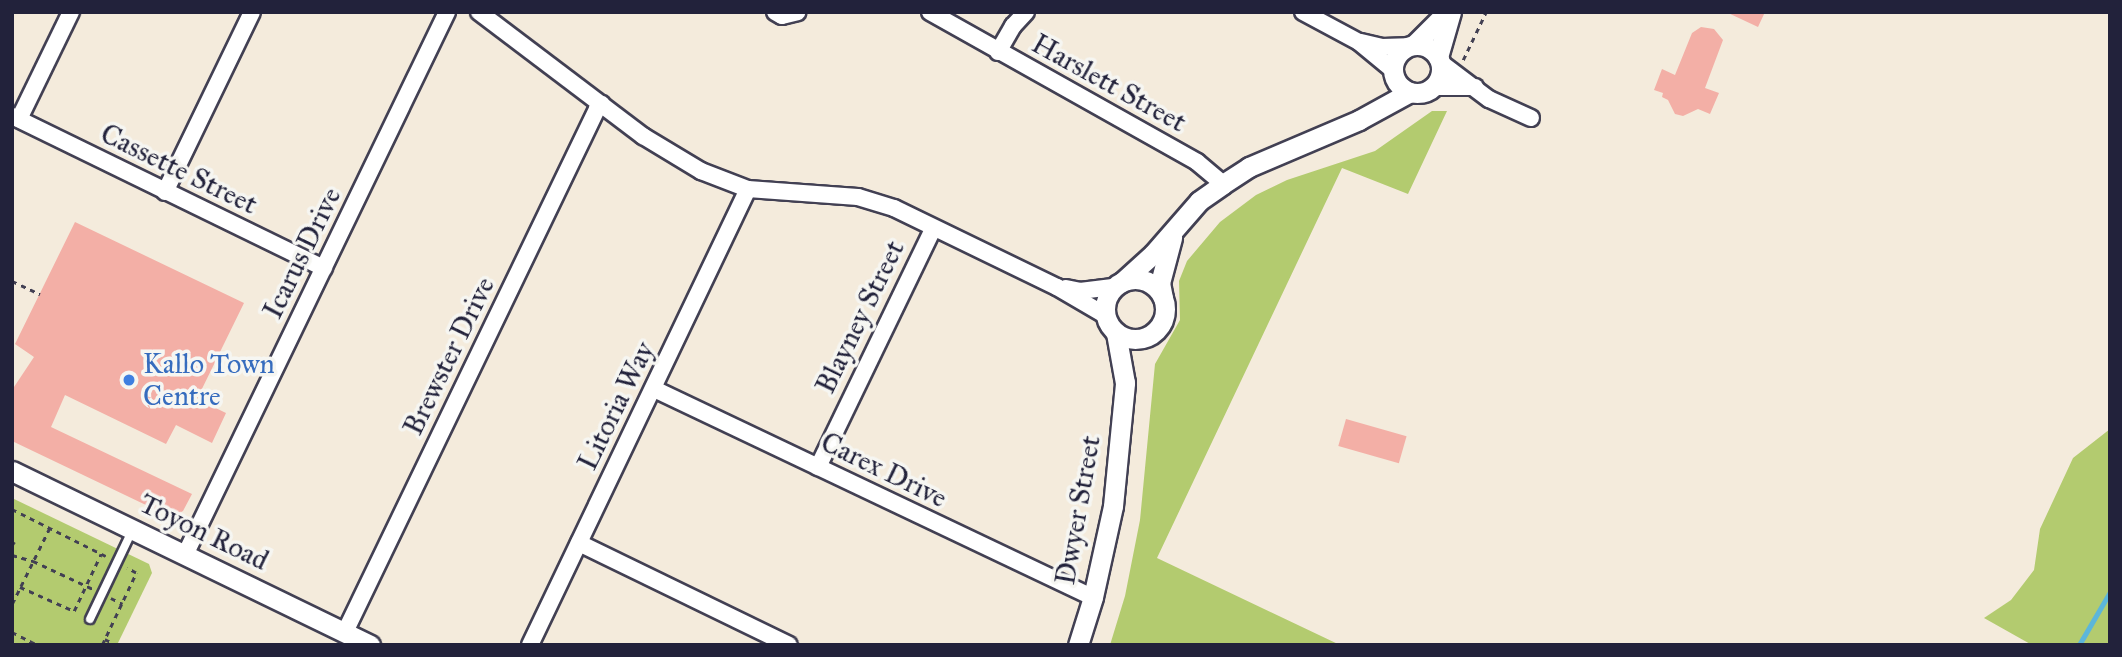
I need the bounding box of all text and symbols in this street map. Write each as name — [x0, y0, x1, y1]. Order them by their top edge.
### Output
street label: Harslett Street — [1026, 27, 1192, 139]
street label: Cassette Street — [95, 117, 263, 221]
street label: Icarus Drive — [256, 182, 348, 324]
street label: Blayney Street — [809, 235, 911, 399]
street label: Brewster Drive — [396, 271, 502, 441]
street label: Litoria Way — [571, 336, 661, 476]
place label: Kallo Town Centre — [143, 347, 275, 413]
marker: Kallo Town Centre — [121, 372, 137, 388]
street label: Carex Drive — [816, 425, 952, 515]
street label: Dwyer Street — [1048, 433, 1108, 587]
street label: Toyon Road — [134, 486, 274, 578]

